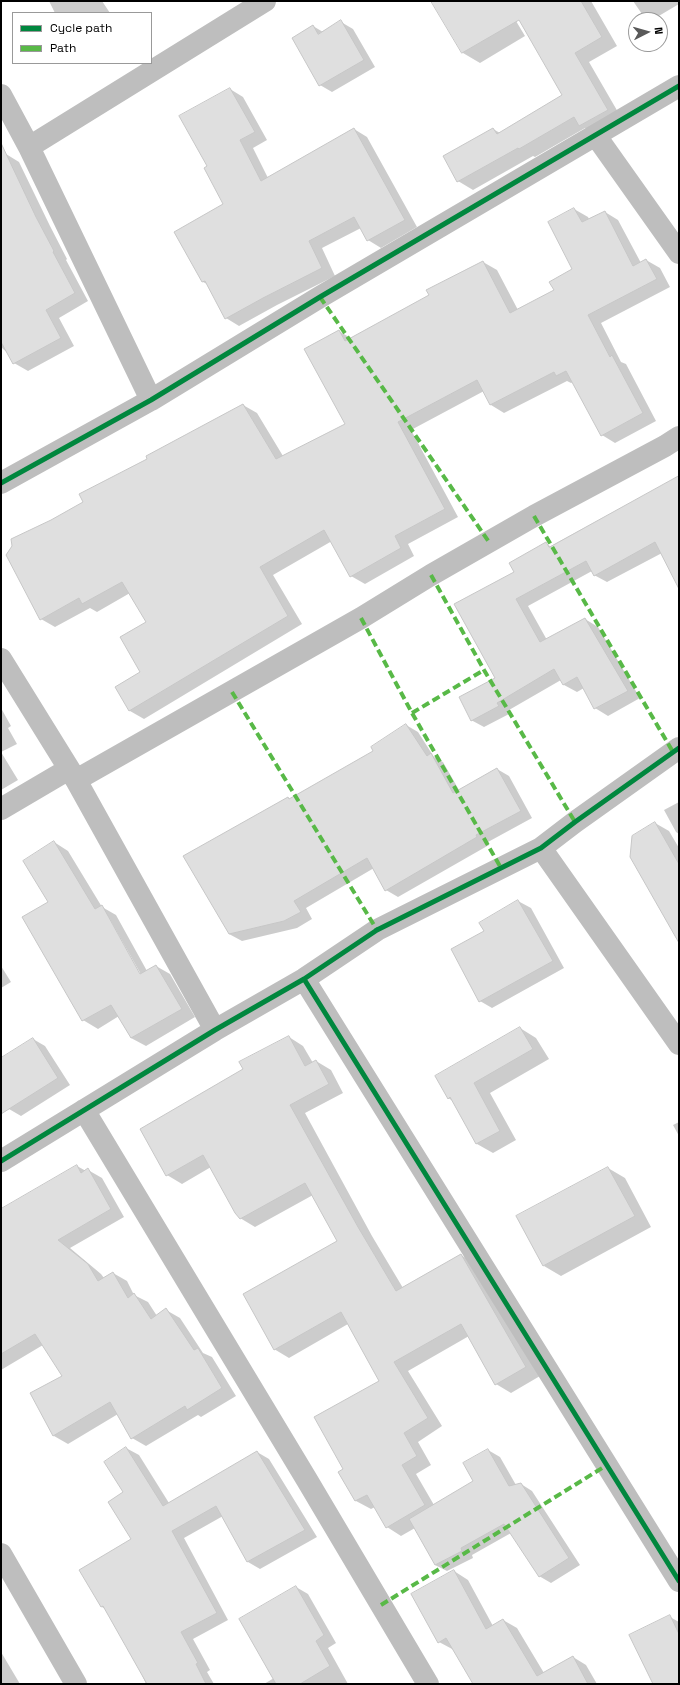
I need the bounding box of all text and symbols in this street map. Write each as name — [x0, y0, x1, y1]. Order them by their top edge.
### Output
legend — [12, 12, 152, 64]
north arrow — [628, 12, 668, 52]
text: Cycle path — [50, 20, 112, 36]
text: N — [652, 26, 666, 35]
text: Path — [50, 40, 76, 56]

